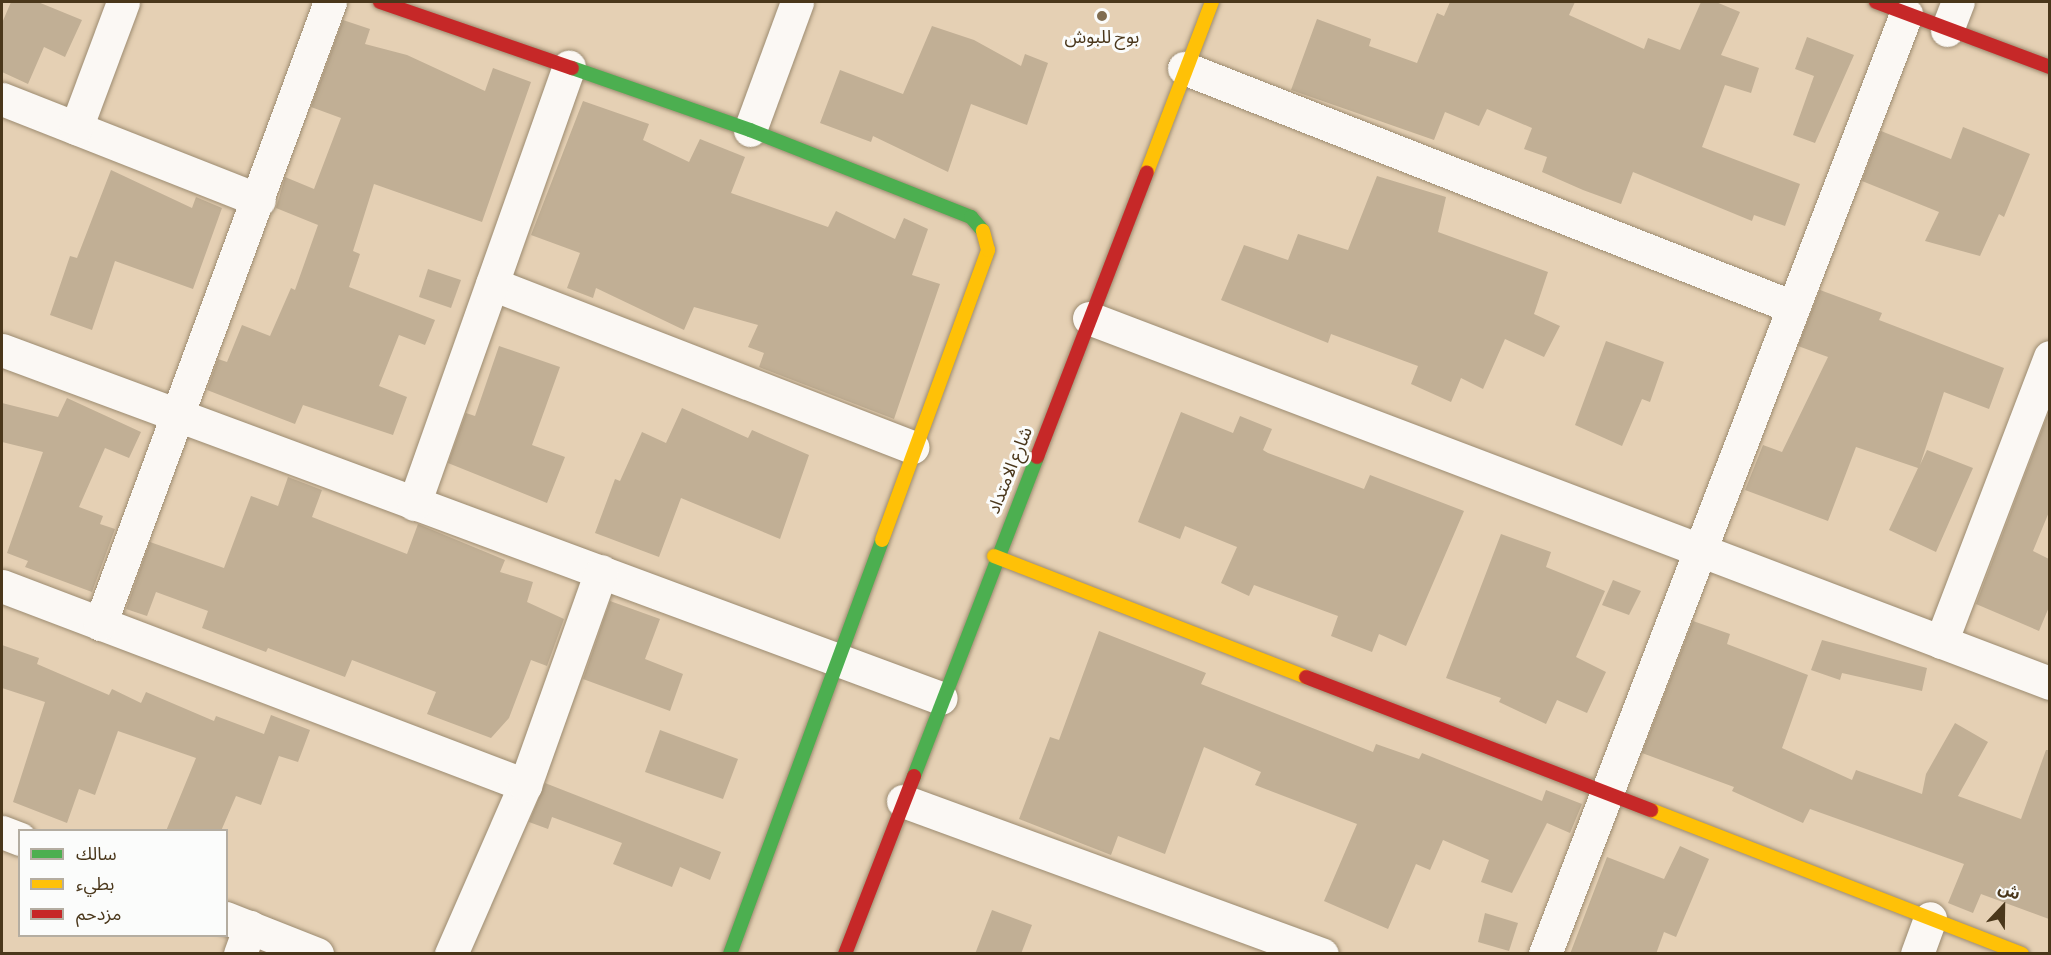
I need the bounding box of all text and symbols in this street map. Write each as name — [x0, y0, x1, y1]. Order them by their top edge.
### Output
marker: بوح للبوش — [1095, 9, 1109, 23]
place label: بوح للبوش — [1065, 25, 1139, 47]
street label: شارع الامتداد — [982, 423, 1036, 517]
legend — [18, 829, 228, 937]
text: سالك — [76, 842, 117, 864]
text: بطيء — [76, 872, 114, 894]
north arrow — [1973, 877, 2033, 937]
text: ش — [1996, 877, 2024, 903]
text: مزدحم — [76, 902, 121, 924]

